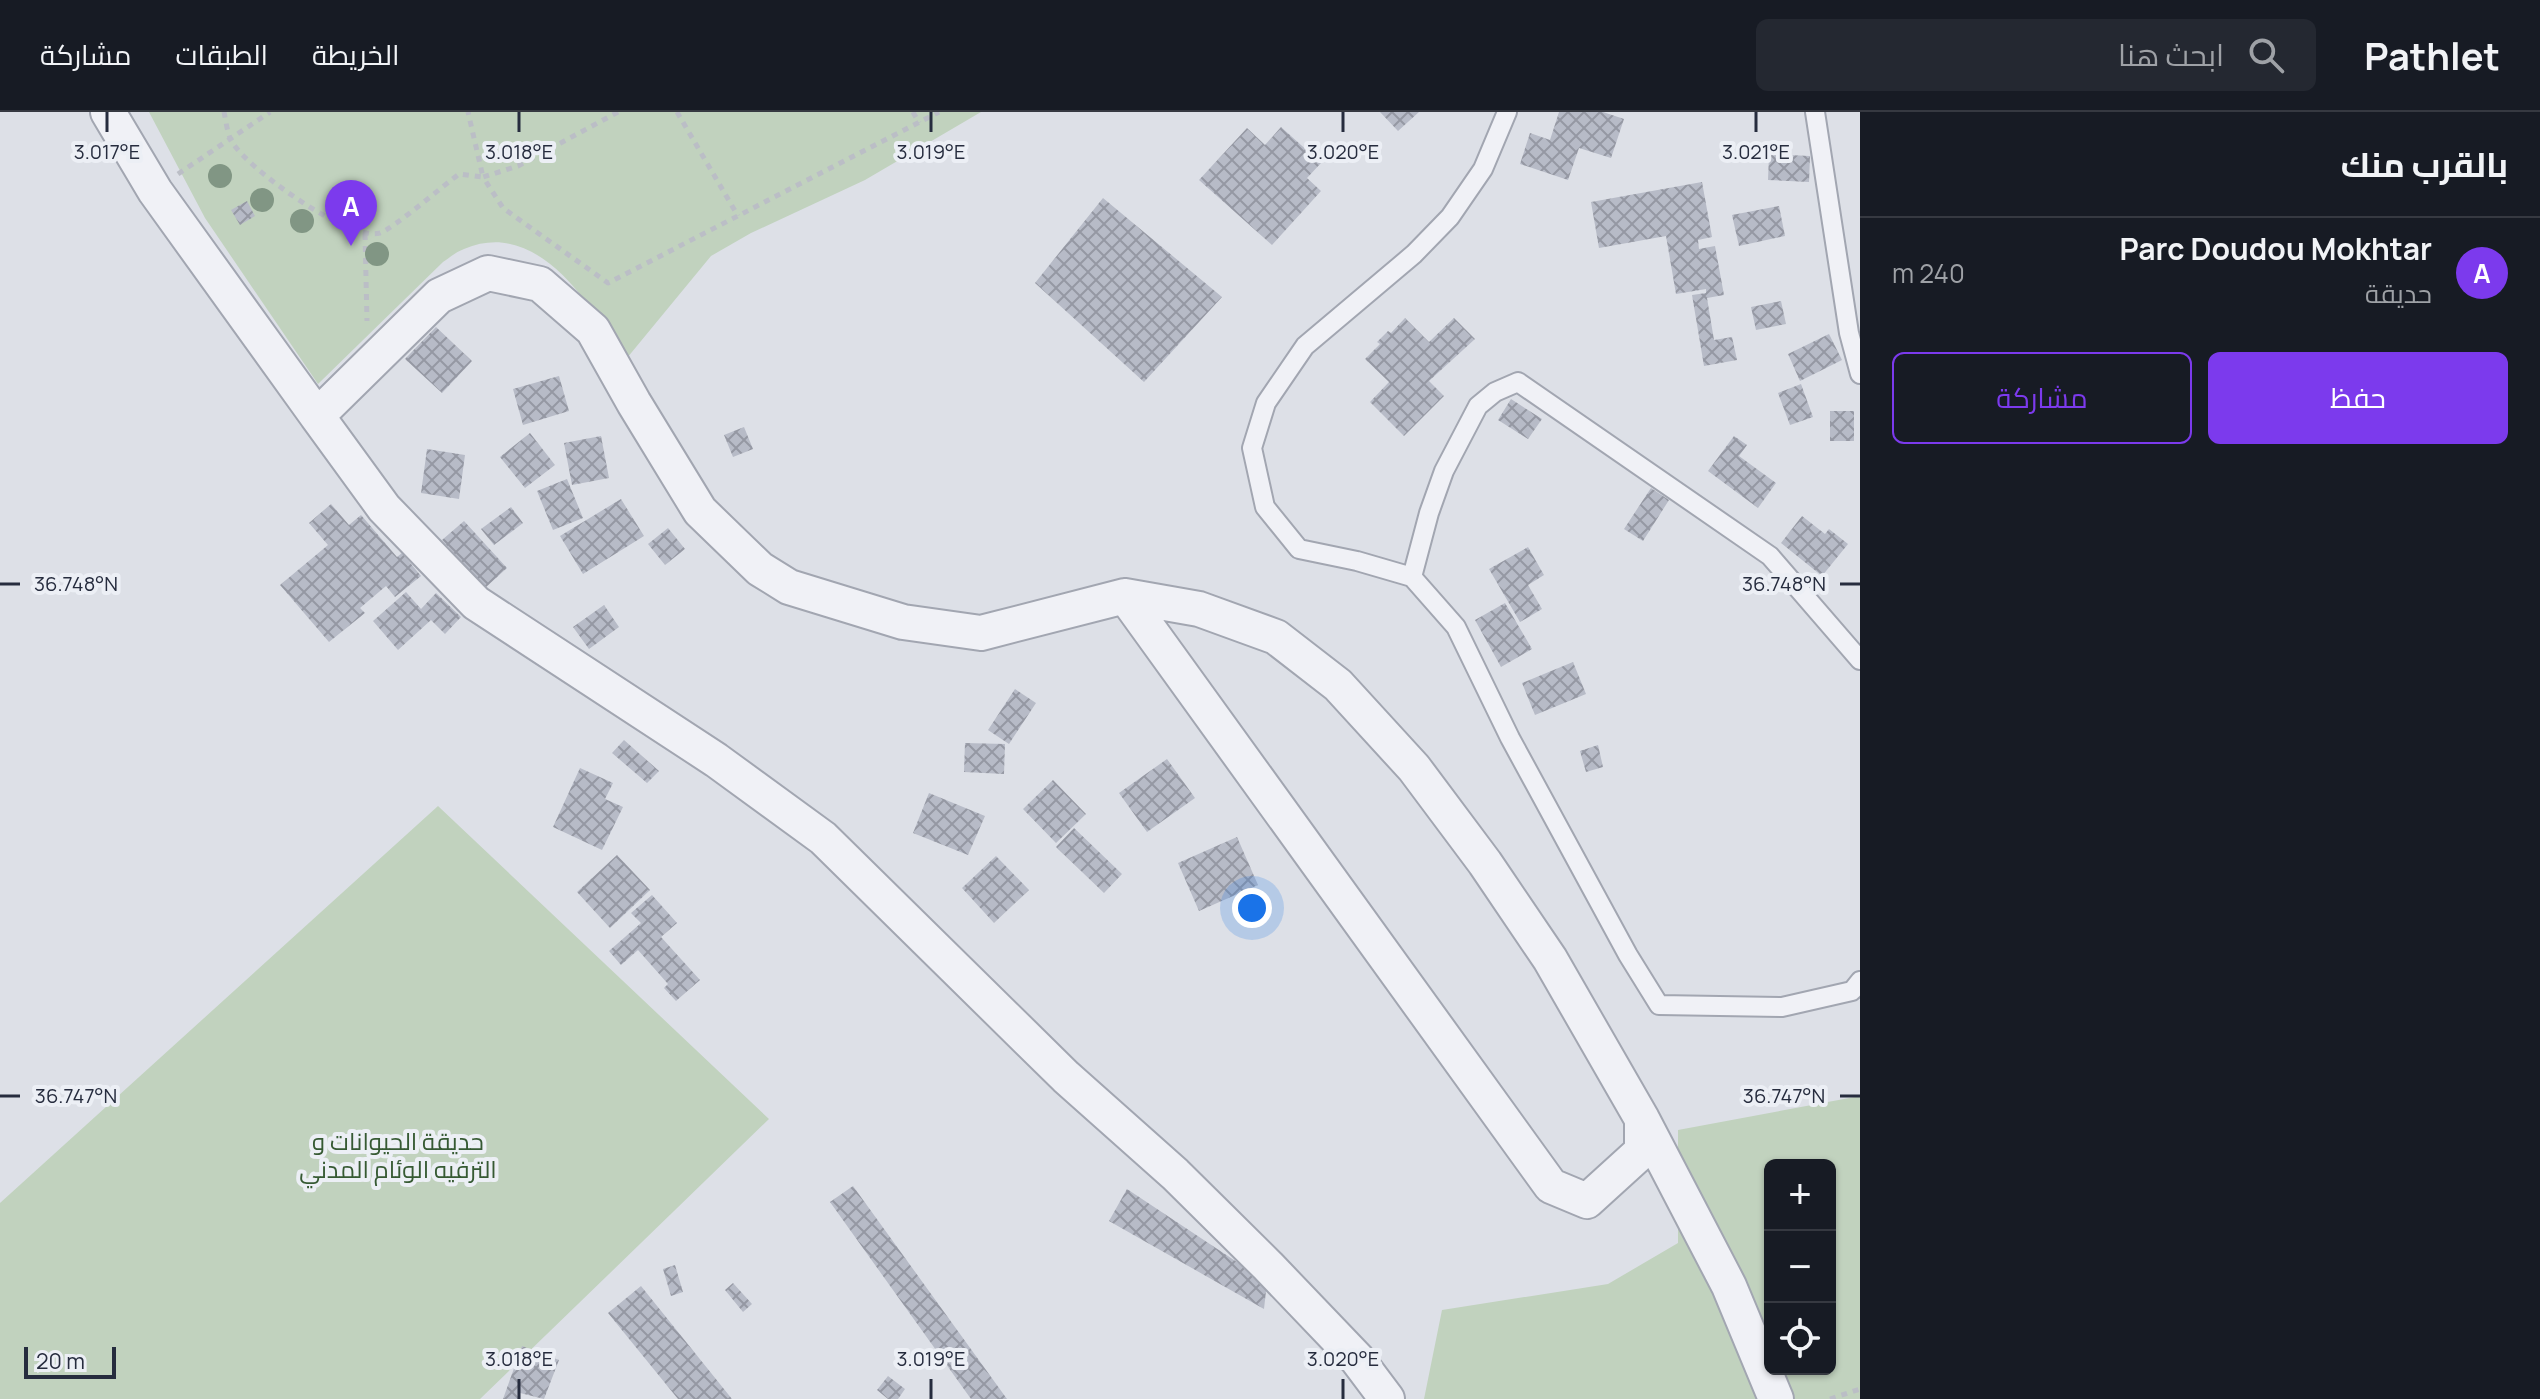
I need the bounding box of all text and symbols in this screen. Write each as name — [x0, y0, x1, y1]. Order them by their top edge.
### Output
search box — [1756, 19, 2316, 91]
text: Pathlet — [2364, 29, 2500, 81]
icon: search — [2244, 33, 2288, 77]
text: ابحث هنا — [2118, 34, 2224, 75]
text: مشاركة — [40, 35, 131, 73]
text: الطبقات — [175, 35, 268, 73]
text: الخريطة — [312, 35, 399, 73]
text: 3.017°E — [74, 138, 140, 165]
text: 3.018°E — [485, 138, 553, 165]
text: 3.019°E — [897, 138, 965, 165]
text: 3.020°E — [1307, 138, 1379, 165]
text: 3.021°E — [1722, 138, 1790, 165]
text: بالقرب منك — [2341, 141, 2508, 187]
pin: A — [325, 180, 377, 246]
text: Parc Doudou Mokhtar — [2120, 228, 2432, 269]
text: 240 m — [1892, 255, 1965, 291]
text: A — [2473, 255, 2491, 291]
text: حديقة — [2365, 275, 2432, 311]
button: مشاركة — [1892, 352, 2192, 444]
button: حفظ — [2208, 352, 2508, 444]
text: 36.748°N — [34, 570, 118, 597]
text: 36.748°N — [1742, 570, 1826, 597]
your location — [1232, 888, 1272, 928]
text: 36.747°N — [35, 1082, 117, 1109]
text: 36.747°N — [1743, 1082, 1825, 1109]
park label: حديقة الحيوانات و الترفيه الوئام المدني — [299, 1124, 497, 1189]
map controls — [1764, 1159, 1836, 1375]
button: + — [1764, 1159, 1836, 1231]
button: − — [1764, 1231, 1836, 1303]
button: locate — [1764, 1303, 1836, 1375]
scale bar — [24, 1343, 116, 1379]
text: 3.018°E — [485, 1345, 553, 1372]
text: 3.019°E — [897, 1345, 965, 1372]
text: 3.020°E — [1307, 1345, 1379, 1372]
text: 20 m — [36, 1346, 85, 1376]

